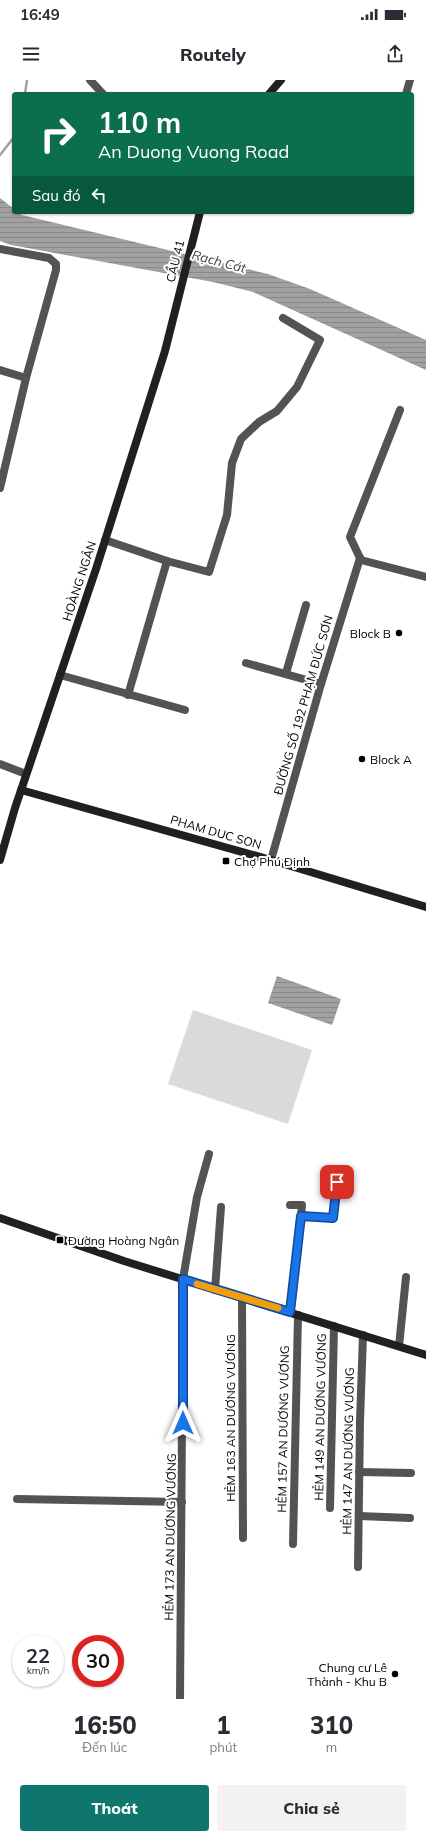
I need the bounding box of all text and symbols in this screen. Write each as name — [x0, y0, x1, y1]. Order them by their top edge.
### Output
text: 16:49 — [20, 5, 60, 24]
icon: menu — [20, 43, 42, 65]
text: Routely — [180, 43, 246, 66]
icon: share — [384, 43, 406, 65]
text: 110 m — [98, 105, 181, 140]
icon: right — [32, 108, 84, 160]
text: An Duong Vuong Road — [98, 140, 289, 163]
icon: left — [88, 184, 110, 206]
text: Sau đó — [32, 186, 80, 205]
street label: CẦU 41 — [163, 238, 187, 284]
water label: Rạch Cát — [190, 246, 248, 276]
street label: HOÀNG NGÂN — [59, 539, 99, 623]
street label: ĐƯỜNG SỐ 192 PHẠM ĐỨC SƠN — [270, 613, 336, 797]
place label: Block B — [350, 626, 391, 641]
marker: Block B — [394, 628, 404, 638]
place label: Block A — [370, 752, 412, 767]
marker: Block A — [357, 754, 367, 764]
street label: PHAM DUC SON — [169, 812, 263, 852]
place label: Chợ Phú Định — [234, 854, 310, 869]
marker: Chợ Phú Định — [221, 856, 231, 866]
pin — [320, 1165, 354, 1199]
icon: arrive — [326, 1171, 348, 1193]
place label: Đường Hoàng Ngân — [68, 1233, 179, 1248]
marker: Đường Hoàng Ngân — [55, 1235, 65, 1245]
street label: HẺM 149 AN DƯƠNG VƯƠNG — [311, 1333, 329, 1501]
street label: HẺM 163 AN DƯƠNG VƯƠNG — [223, 1334, 238, 1502]
street label: HẺM 157 AN DƯƠNG VƯƠNG — [274, 1345, 292, 1513]
street label: HẺM 147 AN DƯƠNG VƯƠNG — [339, 1367, 357, 1535]
position arrow — [162, 1402, 204, 1444]
street label: HẺM 173 AN DƯƠNG VƯƠNG — [161, 1453, 179, 1621]
speed limit sign: 30 — [72, 1635, 124, 1687]
text: 22 — [26, 1643, 50, 1668]
place label: Chung cư Lê Thành - Khu B — [307, 1660, 387, 1689]
text: km/h — [27, 1664, 49, 1677]
marker: Chung cư Lê Thành - Khu B — [390, 1669, 400, 1679]
text: 16:50 — [73, 1710, 137, 1740]
text: 1 — [216, 1710, 231, 1740]
text: 310 — [310, 1710, 353, 1740]
text: Đến lúc — [82, 1739, 127, 1755]
text: phút — [210, 1739, 237, 1755]
text: m — [326, 1739, 337, 1755]
button: Thoát — [20, 1785, 209, 1831]
button: Chia sẻ — [217, 1785, 406, 1831]

